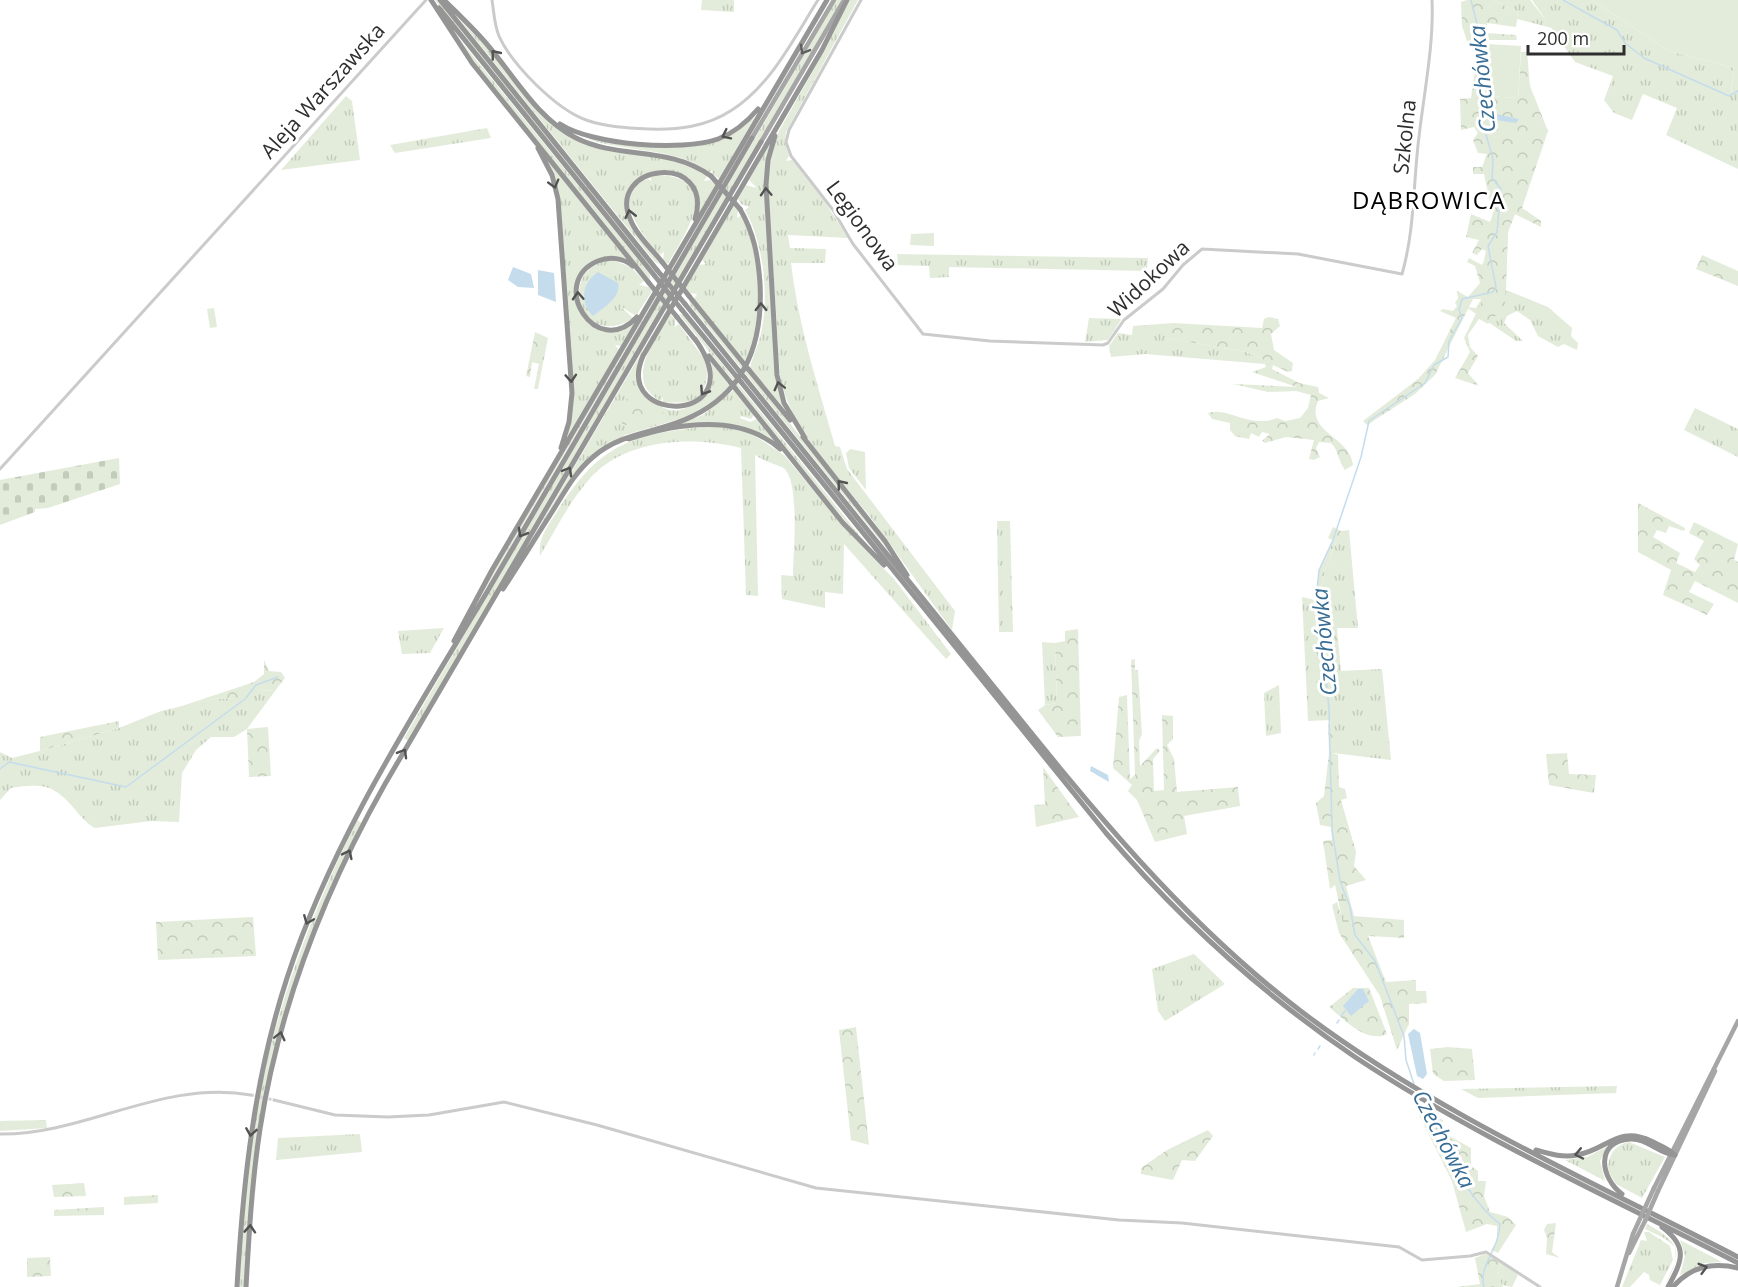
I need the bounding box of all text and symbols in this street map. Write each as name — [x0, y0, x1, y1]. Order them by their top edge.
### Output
street label: Aleja Warszawska — [254, 17, 391, 164]
scale bar — [1528, 18, 1624, 56]
water label: Czechówka — [1460, 24, 1502, 134]
text: 200 m — [1537, 26, 1589, 50]
one-way arrow — [800, 44, 811, 54]
one-way arrow — [491, 50, 502, 61]
street label: Szkolna — [1386, 98, 1422, 176]
one-way arrow — [721, 127, 732, 139]
street label: Legionowa — [820, 174, 905, 276]
one-way arrow — [547, 178, 559, 188]
district label: DĄBROWICA — [1352, 183, 1506, 216]
one-way arrow — [760, 188, 773, 197]
one-way arrow — [624, 209, 637, 219]
street label: Widokowa — [1102, 233, 1195, 323]
one-way arrow — [571, 291, 584, 300]
one-way arrow — [755, 302, 767, 311]
one-way arrow — [564, 373, 577, 382]
one-way arrow — [774, 382, 787, 392]
one-way arrow — [700, 385, 711, 396]
one-way arrow — [561, 467, 573, 477]
one-way arrow — [838, 480, 849, 491]
one-way arrow — [517, 527, 529, 537]
water label: Czechówka — [1303, 587, 1343, 697]
one-way arrow — [396, 749, 408, 759]
one-way arrow — [340, 849, 352, 860]
one-way arrow — [303, 914, 315, 925]
one-way arrow — [272, 1031, 285, 1041]
water label: Czechówka — [1406, 1084, 1483, 1193]
one-way arrow — [245, 1128, 257, 1137]
one-way arrow — [1574, 1147, 1584, 1160]
one-way arrow — [243, 1224, 256, 1233]
one-way arrow — [1697, 1263, 1708, 1275]

